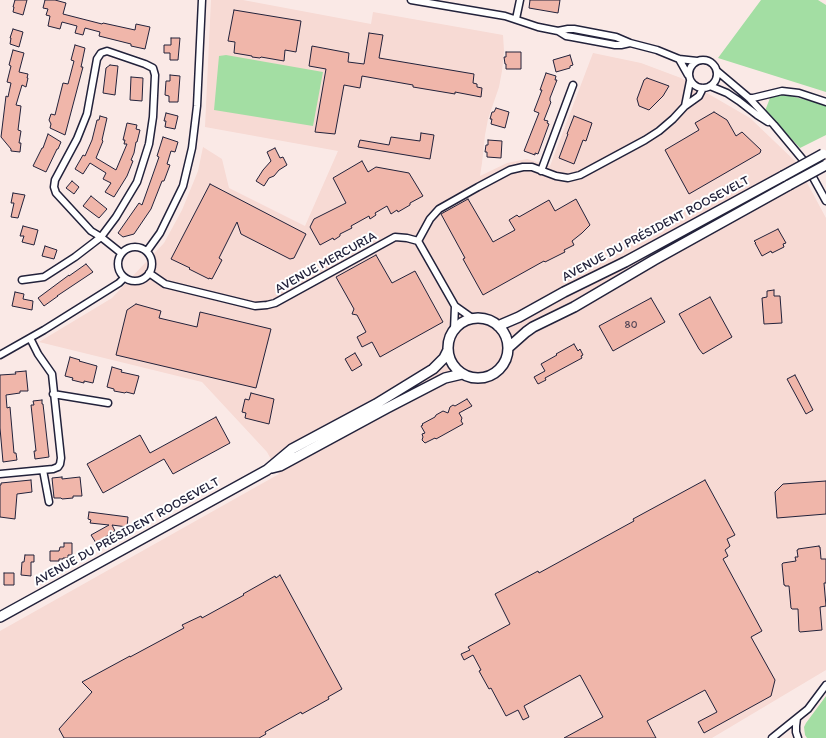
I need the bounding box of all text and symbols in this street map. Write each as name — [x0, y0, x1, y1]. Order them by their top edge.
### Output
street label: AVENUE DU PRÉSIDENT ROOSEVELT — [560, 173, 752, 285]
street label: AVENUE MERCURIA — [272, 229, 380, 297]
house number: 80 — [625, 318, 637, 332]
street label: AVENUE DU PRÉSIDENT ROOSEVELT — [31, 474, 223, 590]

